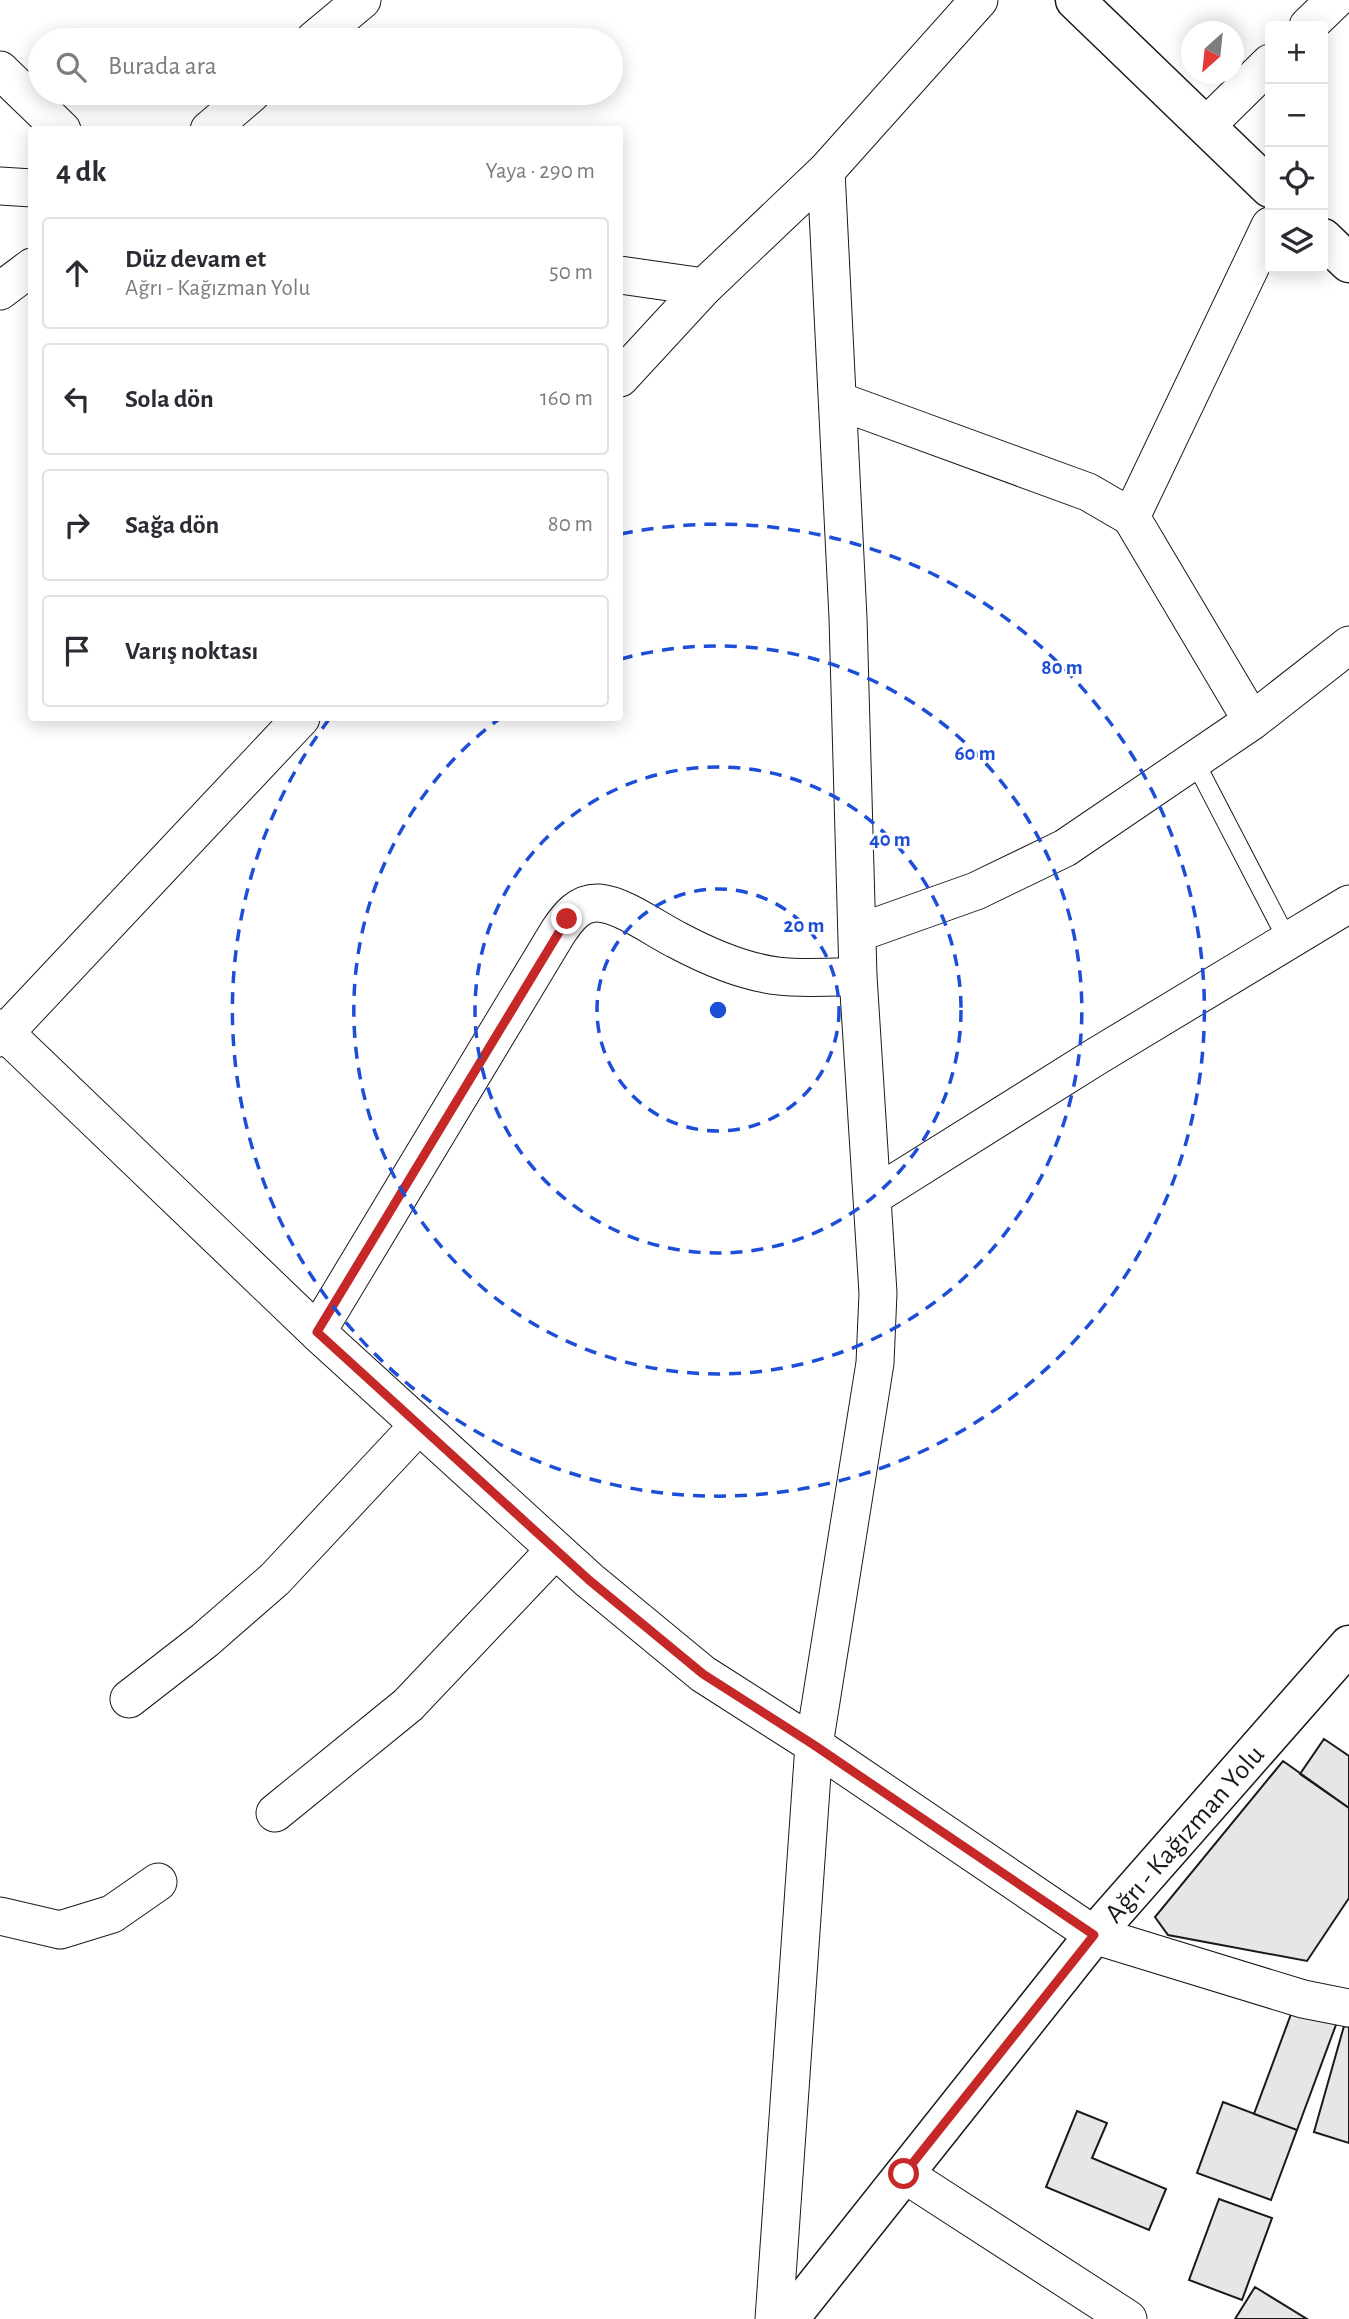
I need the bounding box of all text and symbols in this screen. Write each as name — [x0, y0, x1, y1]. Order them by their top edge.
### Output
north arrow — [1181, 21, 1244, 84]
map controls — [1265, 21, 1328, 273]
button: + — [1265, 21, 1328, 84]
search box — [28, 28, 623, 105]
icon: search — [52, 48, 90, 86]
text: Burada ara — [108, 53, 217, 79]
button: − — [1265, 84, 1328, 147]
button: locate — [1265, 147, 1328, 210]
text: 4 dk — [56, 157, 106, 187]
text: Yaya · 290 m — [485, 160, 595, 183]
button: layers — [1265, 210, 1328, 273]
text: Düz devam et — [125, 246, 266, 272]
icon: ahead — [58, 254, 96, 292]
text: 50 m — [549, 261, 593, 284]
text: Ağrı - Kağızman Yolu — [125, 277, 310, 300]
icon: left — [58, 380, 96, 418]
text: Sola dön — [125, 386, 214, 412]
text: 160 m — [540, 387, 593, 410]
icon: right — [58, 506, 96, 544]
text: Sağa dön — [125, 512, 219, 538]
text: 80 m — [548, 513, 593, 536]
icon: arrive — [58, 632, 96, 670]
text: Varış noktası — [125, 638, 258, 664]
text: 80 m — [1041, 657, 1083, 678]
text: 60 m — [954, 743, 996, 764]
text: 40 m — [869, 829, 911, 850]
route end — [551, 903, 582, 934]
text: 20 m — [784, 915, 824, 936]
centre of rings — [706, 998, 730, 1022]
street label: Ağrı - Kağızman Yolu — [1100, 1741, 1270, 1928]
route start — [888, 2158, 919, 2189]

